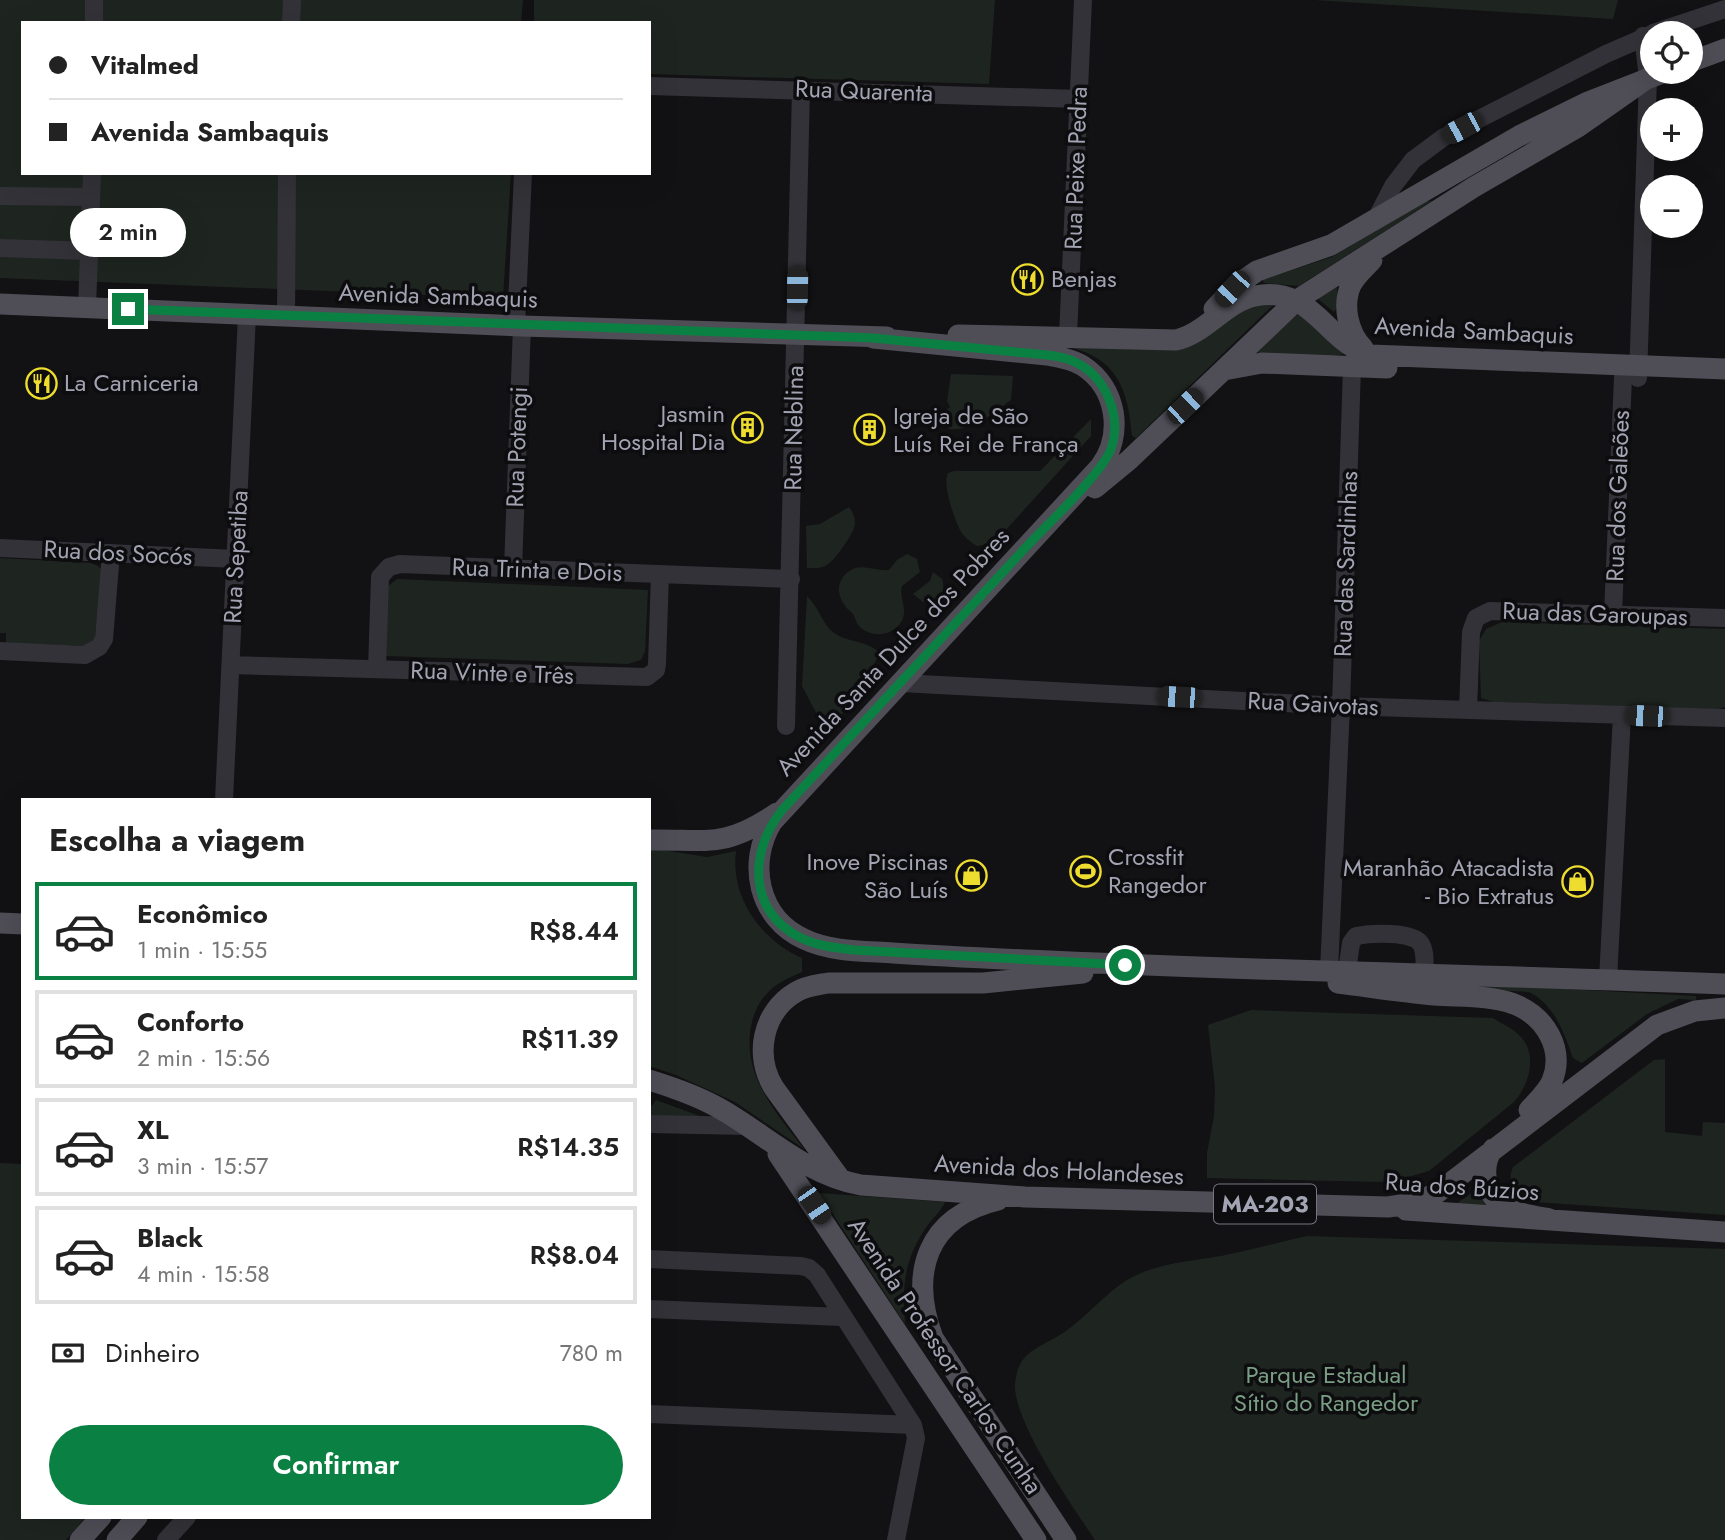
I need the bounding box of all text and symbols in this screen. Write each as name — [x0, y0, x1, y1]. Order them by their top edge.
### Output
map controls — [1640, 21, 1703, 238]
button: locate — [1640, 21, 1703, 84]
text: Vitalmed — [91, 46, 199, 84]
street label: Rua Quarenta — [794, 71, 934, 110]
street label: Rua Peixe Pedra — [1055, 86, 1096, 250]
button: + — [1640, 98, 1703, 161]
car — [1439, 109, 1486, 147]
text: Avenida Sambaquis — [91, 113, 329, 151]
button: − — [1640, 175, 1703, 238]
callout: 2 min — [70, 208, 186, 256]
text: 2 min — [98, 215, 158, 249]
place label: Benjas — [1051, 261, 1117, 296]
restaurant icon: Benjas — [1011, 262, 1045, 296]
car — [1210, 266, 1255, 312]
car — [787, 267, 808, 309]
street label: Avenida Sambaquis — [338, 275, 538, 316]
route end — [112, 293, 144, 325]
street label: Avenida Sambaquis — [1374, 308, 1574, 353]
place label: La Carniceria — [64, 365, 198, 400]
street label: Rua Neblina — [775, 365, 812, 491]
restaurant icon: La Carniceria — [24, 366, 58, 400]
car — [1163, 384, 1208, 428]
street label: Rua Potengi — [497, 386, 536, 508]
place label: Jasmin Hospital Dia — [601, 396, 725, 459]
place label: Igreja de São Luís Rei de França — [893, 398, 1078, 461]
street label: Rua dos Galeões — [1597, 410, 1638, 582]
building icon: Jasmin Hospital Dia — [731, 411, 765, 445]
building icon: Igreja de São Luís Rei de França — [853, 413, 887, 447]
street label: Rua das Sardinhas — [1325, 470, 1366, 658]
street label: Rua Sepetiba — [215, 489, 256, 625]
street label: Avenida Santa Dulce dos Pobres — [768, 520, 1017, 784]
street label: Rua dos Socós — [43, 531, 193, 574]
street label: Rua Trinta e Dois — [451, 549, 623, 590]
street label: Rua das Garoupas — [1502, 593, 1688, 634]
street label: Rua Vinte e Três — [410, 652, 574, 693]
street label: Rua Gaivotas — [1246, 683, 1380, 724]
car — [1158, 685, 1201, 709]
car — [1626, 705, 1669, 727]
text: Escolha a viagem — [49, 817, 305, 863]
place label: Crossfit Rangedor — [1108, 839, 1207, 902]
place label: Inove Piscinas São Luís — [806, 844, 948, 907]
place label: Maranhão Atacadista - Bio Extratus — [1343, 850, 1554, 913]
sports icon: Crossfit Rangedor — [1068, 854, 1102, 888]
shop icon: Inove Piscinas São Luís — [954, 859, 988, 893]
shop icon: Maranhão Atacadista - Bio Extratus — [1560, 865, 1594, 899]
text: Econômico — [137, 895, 268, 933]
icon: car — [53, 900, 116, 963]
text: R$8.44 — [529, 912, 619, 950]
text: 1 min · 15:55 — [137, 933, 267, 967]
route start — [1109, 949, 1141, 981]
text: Conforto — [137, 1003, 244, 1041]
icon: car — [53, 1008, 116, 1071]
text: R$11.39 — [521, 1020, 619, 1058]
text: 2 min · 15:56 — [137, 1041, 270, 1075]
text: XL — [137, 1111, 169, 1149]
icon: car — [53, 1116, 116, 1179]
text: R$14.35 — [517, 1128, 619, 1166]
street label: Avenida dos Holandeses — [933, 1145, 1185, 1194]
text: 3 min · 15:57 — [137, 1149, 268, 1183]
street label: Rua dos Búzios — [1384, 1164, 1540, 1209]
car — [794, 1182, 835, 1228]
road number: MA-203 — [1214, 1184, 1316, 1224]
street label: Avenida Professor Carlos Cunha — [840, 1211, 1051, 1501]
text: Black — [137, 1219, 203, 1257]
icon: car — [53, 1224, 116, 1287]
text: R$8.04 — [530, 1236, 619, 1274]
text: 4 min · 15:58 — [137, 1257, 270, 1291]
icon: cash — [49, 1334, 87, 1372]
text: Dinheiro — [105, 1334, 200, 1372]
text: 780 m — [560, 1336, 623, 1370]
park label: Parque Estadual Sítio do Rangedor — [1234, 1357, 1419, 1420]
button: Confirmar — [49, 1425, 623, 1505]

